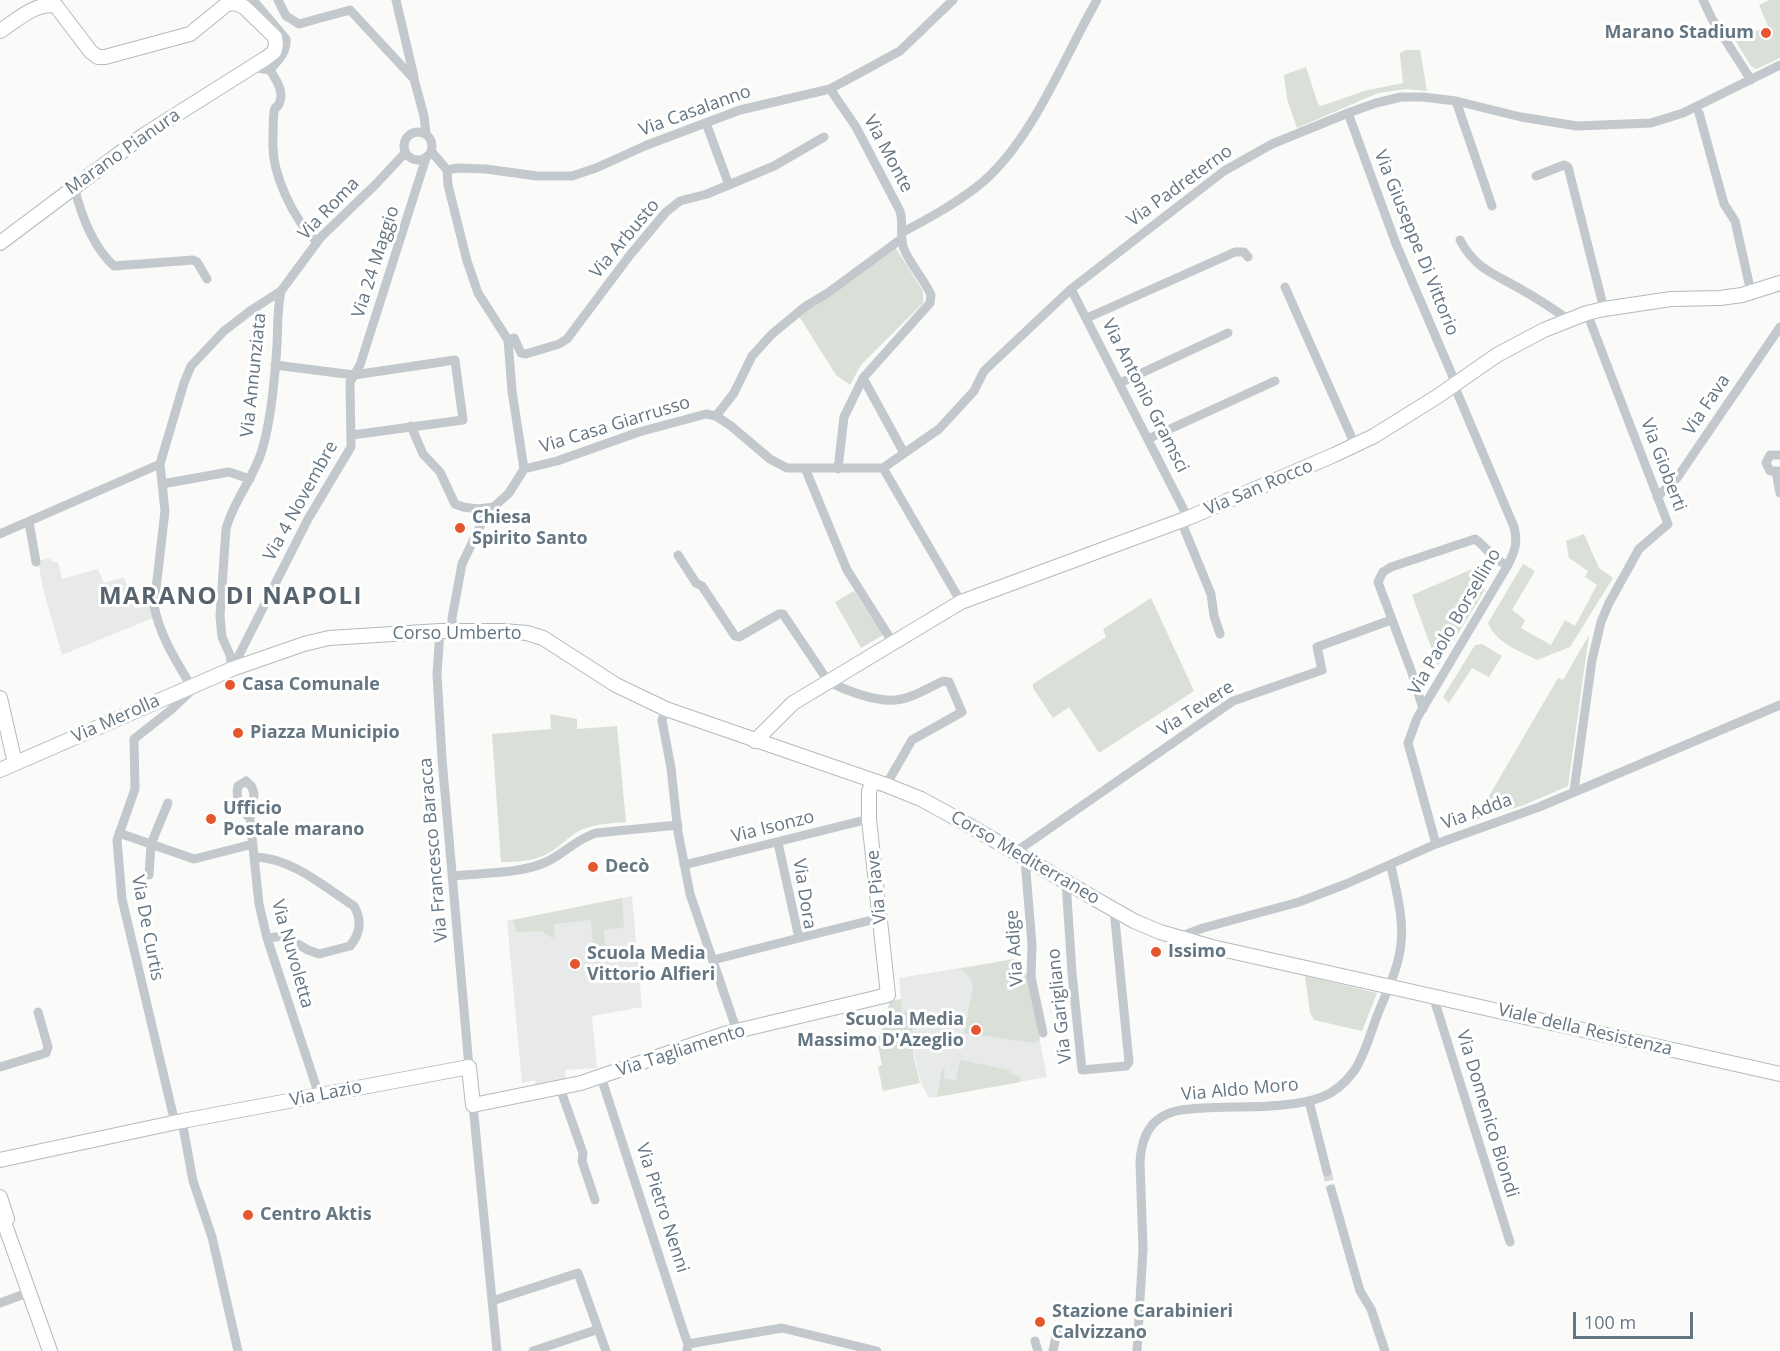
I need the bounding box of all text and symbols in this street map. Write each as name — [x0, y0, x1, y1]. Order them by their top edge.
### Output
place label: Marano Stadium — [1604, 22, 1754, 44]
marker: Marano Stadium — [1759, 26, 1773, 40]
street label: Via Casalanno — [636, 81, 754, 141]
street label: Marano Pianura — [62, 104, 184, 200]
street label: Via Monte — [859, 112, 917, 196]
street label: Via Padreterno — [1123, 141, 1237, 231]
street label: Via Giuseppe Di Vittorio — [1369, 147, 1463, 339]
street label: Via Roma — [294, 173, 364, 245]
street label: Via Arbusto — [586, 195, 664, 283]
street label: Via 24 Maggio — [348, 203, 404, 321]
street label: Via Annunziata — [237, 312, 271, 438]
street label: Via Antonio Gramsci — [1097, 316, 1193, 476]
street label: Via Fava — [1679, 371, 1735, 439]
street label: Via Casa Giarrusso — [537, 392, 693, 458]
street label: Via Gioberti — [1635, 415, 1691, 515]
street label: Via 4 Novembre — [259, 437, 343, 565]
street label: Via San Rocco — [1202, 455, 1316, 521]
place label: Chiesa Spirito Santo — [472, 507, 588, 550]
marker: Chiesa Spirito Santo — [453, 521, 467, 535]
street label: Via Paolo Borsellino — [1404, 545, 1506, 699]
district label: MARANO DI NAPOLI — [99, 583, 363, 611]
street label: Corso Umberto — [392, 623, 522, 645]
place label: Casa Comunale — [242, 674, 380, 696]
street label: Via Tevere — [1154, 676, 1238, 742]
marker: Casa Comunale — [223, 678, 237, 692]
street label: Via Merolla — [69, 690, 163, 748]
place label: Piazza Municipio — [250, 722, 400, 744]
marker: Piazza Municipio — [231, 726, 245, 740]
street label: Via Francesco Baracca — [415, 757, 453, 943]
street label: Via Adda — [1439, 789, 1515, 835]
place label: Ufficio Postale marano — [223, 798, 364, 840]
street label: Via Isonzo — [729, 806, 817, 848]
street label: Corso Mediterraneo — [947, 806, 1103, 910]
marker: Ufficio Postale marano — [204, 812, 218, 826]
street label: Via Piave — [862, 849, 892, 925]
place label: Decò — [605, 856, 649, 878]
street label: Via Dora — [788, 857, 820, 931]
marker: Decò — [586, 860, 600, 874]
street label: Via De Curtis — [126, 873, 168, 983]
street label: Via Nuvoletta — [266, 897, 318, 1011]
street label: Via Adige — [1002, 909, 1028, 987]
place label: Issimo — [1168, 941, 1226, 963]
place label: Scuola Media Vittorio Alfieri — [587, 943, 715, 986]
marker: Issimo — [1149, 945, 1163, 959]
street label: Via Garigliano — [1043, 947, 1077, 1065]
marker: Scuola Media Vittorio Alfieri — [568, 957, 582, 971]
street label: Viale della Resistenza — [1496, 999, 1674, 1061]
place label: Scuola Media Massimo D'Azeglio — [797, 1009, 964, 1052]
street label: Via Tagliamento — [614, 1020, 748, 1082]
marker: Scuola Media Massimo D'Azeglio — [969, 1023, 983, 1037]
street label: Via Domenico Biondi — [1451, 1028, 1523, 1200]
street label: Via Aldo Moro — [1180, 1074, 1300, 1106]
street label: Via Lazio — [288, 1076, 364, 1112]
street label: Via Pietro Nenni — [631, 1140, 693, 1276]
place label: Centro Aktis — [260, 1204, 372, 1226]
marker: Centro Aktis — [241, 1208, 255, 1222]
scale bar — [1576, 1300, 1696, 1338]
place label: Stazione Carabinieri Calvizzano — [1052, 1301, 1233, 1344]
text: 100 m — [1584, 1310, 1636, 1334]
marker: Stazione Carabinieri Calvizzano — [1033, 1315, 1047, 1329]

